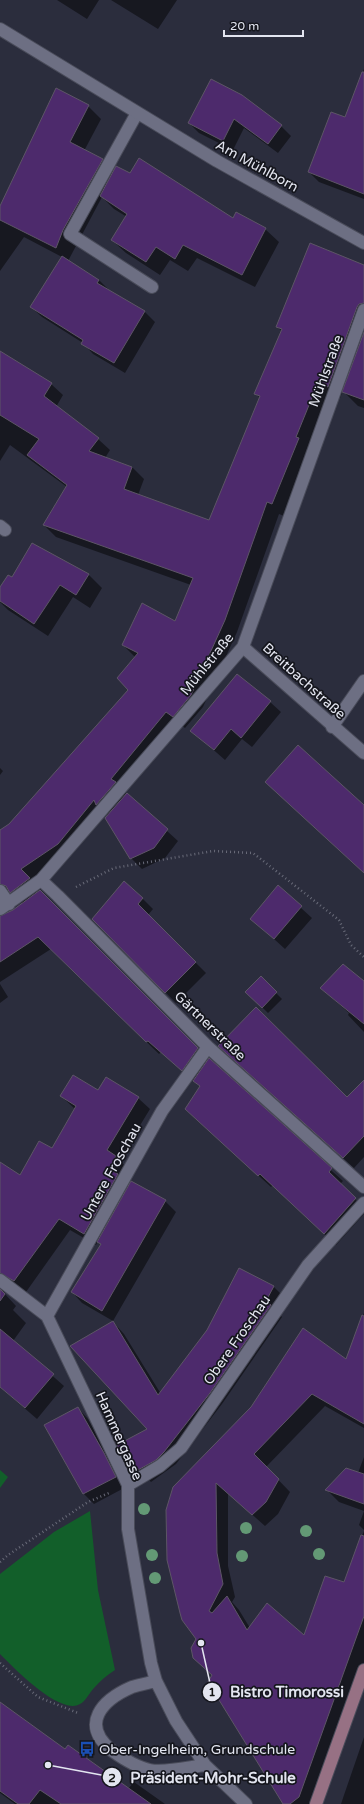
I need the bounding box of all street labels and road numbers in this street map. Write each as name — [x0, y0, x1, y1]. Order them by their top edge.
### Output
street label: Am Mühlborn — [213, 136, 301, 196]
street label: Mühlstraße — [305, 333, 347, 409]
street label: Mühlstraße — [177, 629, 237, 699]
street label: Breitbachstraße — [259, 639, 349, 723]
street label: Gärtnerstraße — [171, 988, 249, 1064]
street label: Untere Froschau — [77, 1120, 145, 1224]
street label: Obere Froschau — [200, 1292, 274, 1388]
street label: Hammergasse — [92, 1389, 146, 1483]

